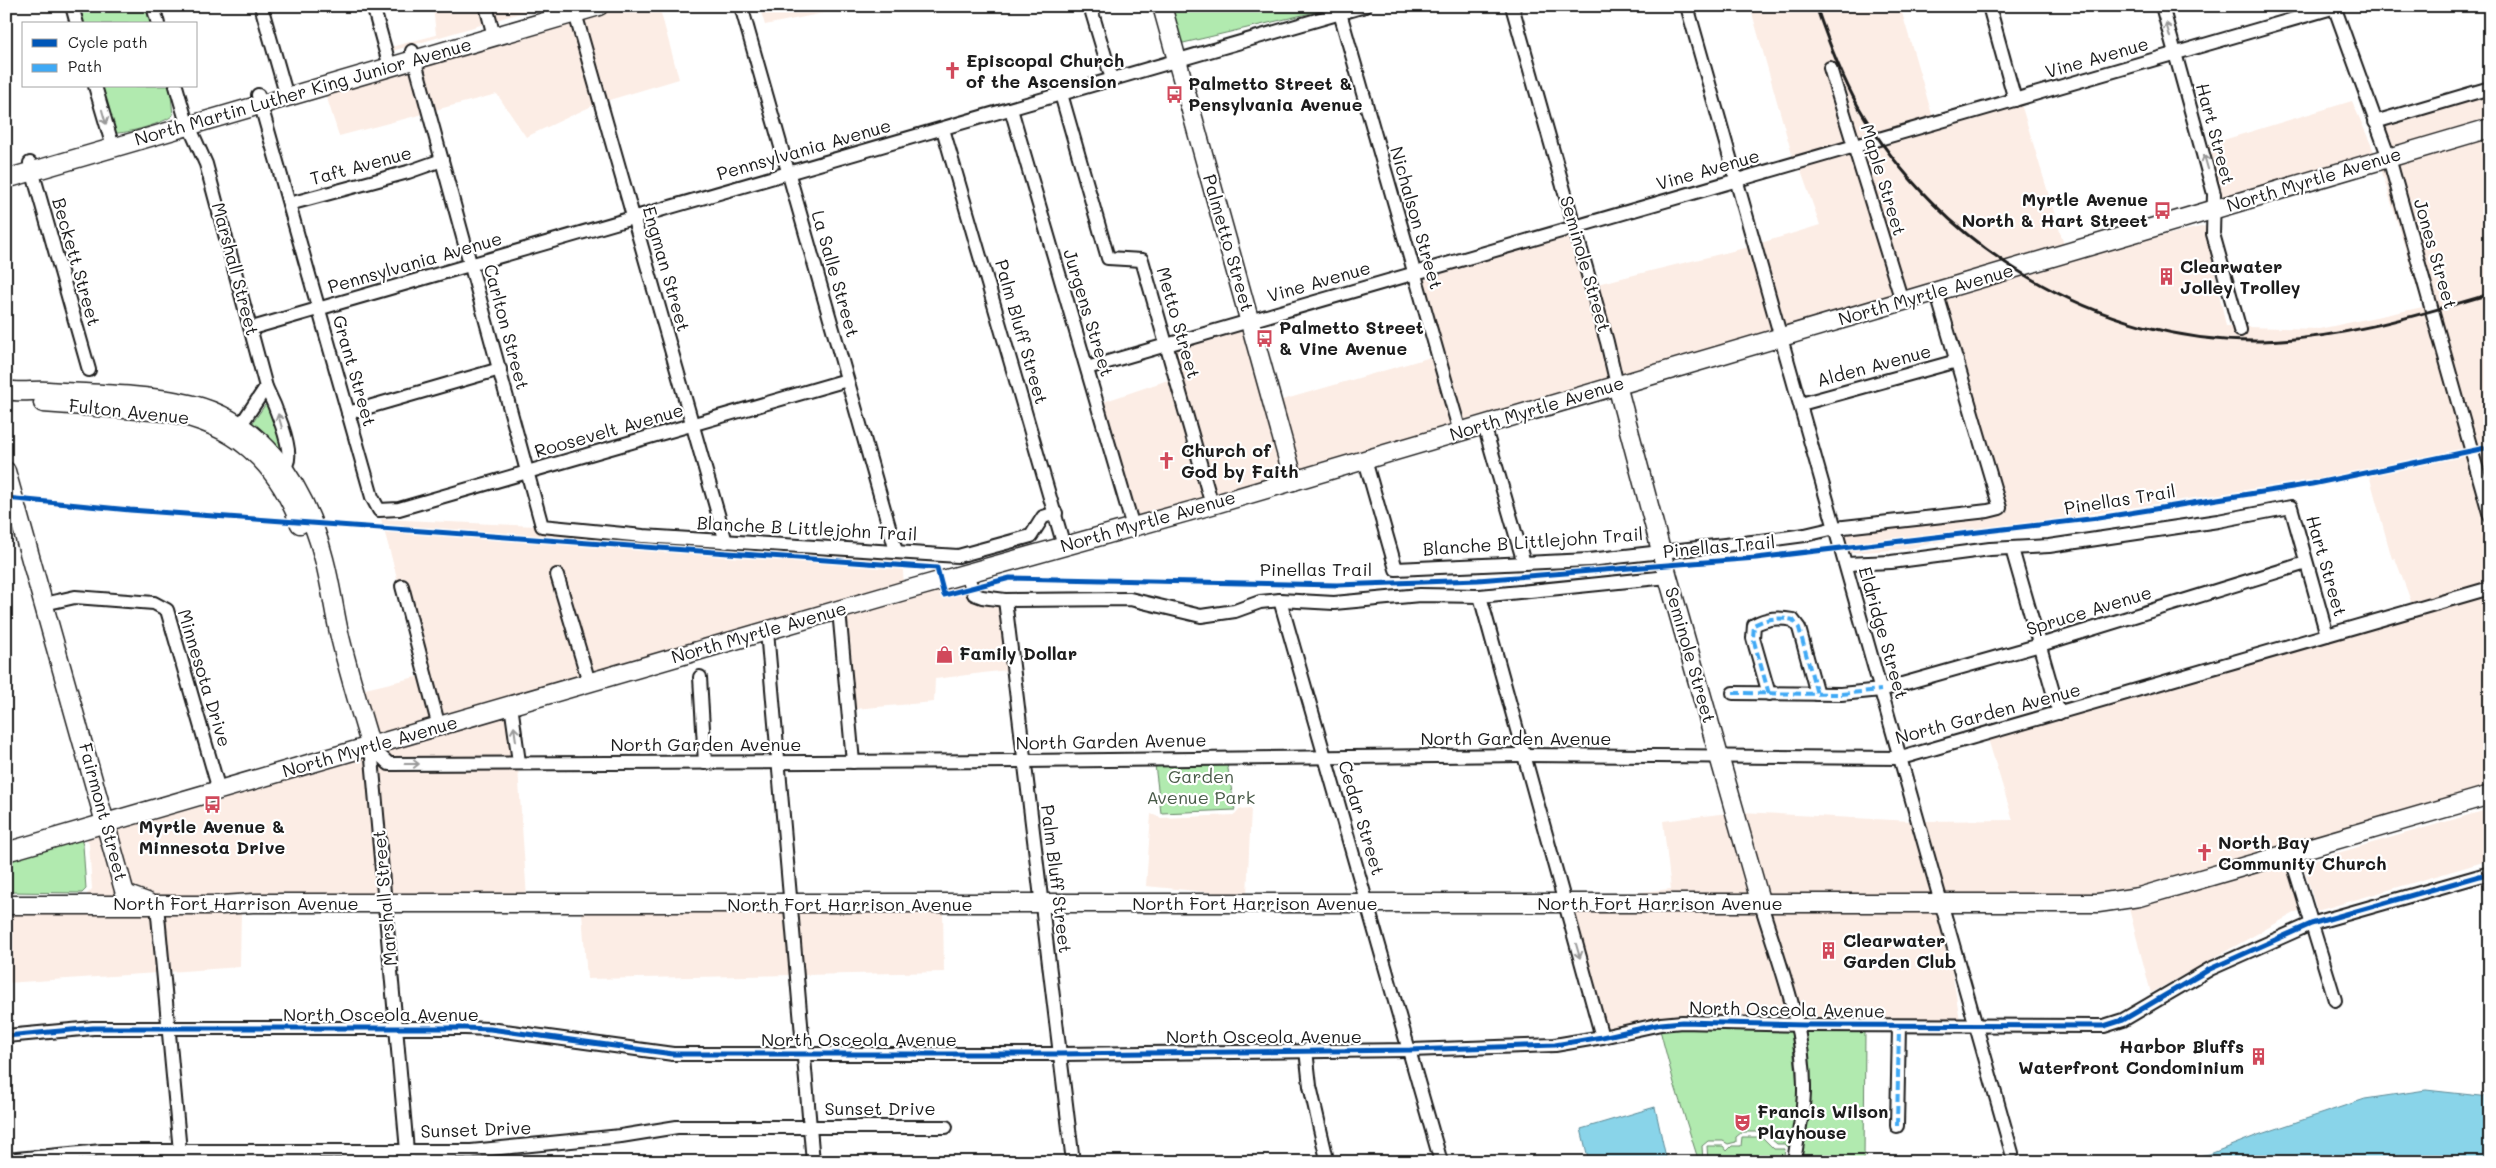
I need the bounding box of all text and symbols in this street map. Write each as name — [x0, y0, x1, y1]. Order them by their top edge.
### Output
legend — [22, 22, 198, 88]
one-way arrow — [2163, 22, 2173, 38]
street label: North Martin Luther King Junior Avenue — [131, 31, 474, 151]
street label: Vine Avenue — [2042, 31, 2151, 83]
text: Cycle path — [68, 32, 147, 52]
place label: Episcopal Church of the Ascension — [966, 48, 1124, 93]
text: Path — [68, 56, 102, 76]
church icon: Episcopal Church of the Ascension — [942, 61, 962, 81]
place label: Palmetto Street & Pensylvania Avenue — [1188, 71, 1363, 116]
street label: Hart Street — [2191, 80, 2241, 187]
bus stop icon: Palmetto Street & Pensylvania Avenue — [1164, 84, 1184, 104]
one-way arrow — [100, 108, 109, 124]
street label: Pennsylvania Avenue — [714, 113, 894, 185]
street label: Maple Street — [1856, 121, 1912, 238]
street label: Taft Avenue — [307, 140, 414, 190]
street label: North Myrtle Avenue — [2224, 141, 2404, 217]
street label: Nichalson Street — [1385, 143, 1449, 292]
street label: Vine Avenue — [1653, 143, 1762, 195]
one-way arrow — [2200, 155, 2210, 171]
street label: Palmetto Street — [1198, 171, 1260, 314]
place label: Myrtle Avenue North & Hart Street — [1962, 187, 2148, 232]
street label: Seminole Street — [1555, 193, 1617, 335]
street label: Beckett Street — [47, 195, 107, 329]
street label: Jones Street — [2409, 196, 2463, 312]
street label: Marshall Street — [207, 200, 265, 338]
bus stop icon: Myrtle Avenue North & Hart Street — [2152, 200, 2172, 220]
street label: Engman Street — [638, 203, 696, 334]
street label: La Salle Street — [806, 207, 866, 340]
street label: Pennsylvania Avenue — [325, 226, 505, 298]
street label: Jurgens Street — [1058, 246, 1120, 379]
place label: Clearwater Jolley Trolley — [2180, 254, 2301, 299]
street label: Vine Avenue — [1264, 255, 1373, 307]
street label: Palm Bluff Street — [990, 257, 1054, 407]
street label: North Myrtle Avenue — [1835, 258, 2016, 331]
street label: Carlton Street — [479, 261, 535, 392]
street label: Metto Street — [1152, 264, 1206, 381]
building icon: Clearwater Jolley Trolley — [2156, 267, 2176, 287]
street label: Grant Street — [328, 312, 382, 429]
place label: Palmetto Street & Vine Avenue — [1279, 315, 1424, 360]
bus stop icon: Palmetto Street & Vine Avenue — [1255, 328, 1275, 348]
street label: Alden Avenue — [1814, 338, 1934, 392]
street label: North Myrtle Avenue — [1447, 370, 1627, 446]
street label: Fulton Avenue — [68, 393, 191, 429]
street label: Roosevelt Avenue — [531, 397, 686, 463]
one-way arrow — [274, 413, 284, 429]
place label: Church of God by Faith — [1181, 438, 1298, 483]
church icon: Church of God by Faith — [1157, 451, 1177, 471]
street label: Pinellas Trail — [2062, 478, 2177, 520]
street label: North Myrtle Avenue — [1057, 485, 1238, 558]
street label: Blanche B Littlejohn Trail — [696, 510, 918, 546]
street label: Hart Street — [2301, 512, 2353, 619]
street label: Blanche B Littlejohn Trail — [1422, 521, 1644, 561]
street label: Pinellas Trail — [1662, 529, 1776, 563]
street label: Pinellas Trail — [1260, 557, 1372, 581]
street label: Eldridge Street — [1854, 564, 1914, 702]
street label: Spruce Avenue — [2023, 580, 2154, 641]
street label: Seminole Street — [1660, 584, 1722, 726]
street label: North Myrtle Avenue — [668, 596, 849, 669]
street label: Minnesota Drive — [173, 606, 237, 750]
place label: Family Dollar — [959, 641, 1077, 665]
shop icon: Family Dollar — [935, 644, 955, 664]
street label: North Garden Avenue — [1892, 677, 2083, 749]
street label: North Myrtle Avenue — [279, 710, 460, 783]
one-way arrow — [510, 726, 520, 742]
street label: North Garden Avenue — [1421, 726, 1611, 750]
street label: North Garden Avenue — [1015, 727, 1207, 755]
street label: North Garden Avenue — [611, 732, 801, 756]
street label: Fairmont Street — [74, 740, 134, 883]
street label: Cedar Street — [1333, 757, 1391, 878]
one-way arrow — [404, 759, 420, 769]
park label: Garden Avenue Park — [1147, 764, 1255, 809]
bus stop icon: Myrtle Avenue & Minnesota Drive — [202, 794, 222, 814]
street label: Palm Bluff Street — [1036, 803, 1078, 955]
place label: Myrtle Avenue & Minnesota Drive — [139, 814, 285, 859]
street label: Marshall Street — [366, 829, 402, 967]
place label: North Bay Community Church — [2218, 830, 2387, 875]
church icon: North Bay Community Church — [2194, 843, 2214, 863]
street label: North Fort Harrison Avenue — [113, 891, 359, 915]
street label: North Fort Harrison Avenue — [1132, 891, 1378, 915]
street label: North Fort Harrison Avenue — [1537, 891, 1783, 915]
street label: North Fort Harrison Avenue — [727, 892, 973, 916]
place label: Clearwater Garden Club — [1843, 928, 1956, 973]
building icon: Clearwater Garden Club — [1819, 941, 1839, 961]
one-way arrow — [1573, 943, 1583, 959]
street label: North Osceola Avenue — [1689, 995, 1885, 1023]
street label: North Osceola Avenue — [283, 1002, 479, 1026]
street label: North Osceola Avenue — [1166, 1024, 1362, 1048]
street label: North Osceola Avenue — [761, 1027, 957, 1051]
place label: Harbor Bluffs Waterfront Condominium — [2018, 1034, 2244, 1079]
building icon: Harbor Bluffs Waterfront Condominium — [2248, 1047, 2268, 1067]
street label: Sunset Drive — [824, 1096, 936, 1120]
place label: Francis Wilson Playhouse — [1757, 1099, 1888, 1144]
theatre icon: Francis Wilson Playhouse — [1733, 1112, 1753, 1132]
street label: Sunset Drive — [420, 1115, 532, 1143]

